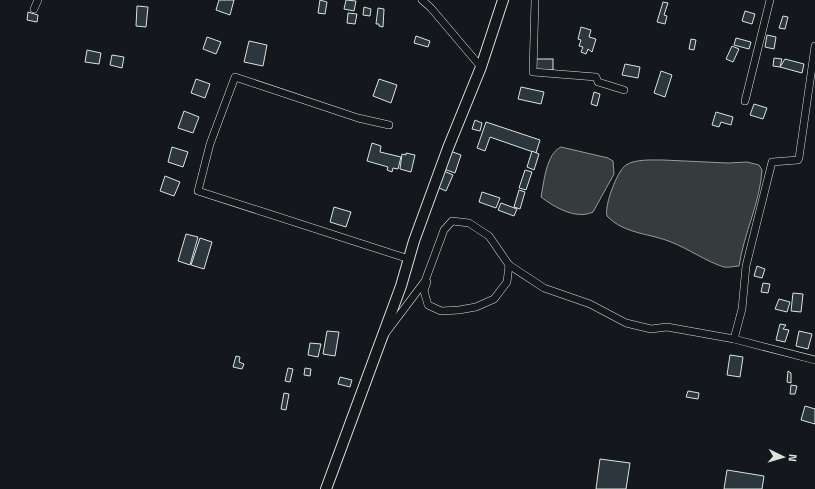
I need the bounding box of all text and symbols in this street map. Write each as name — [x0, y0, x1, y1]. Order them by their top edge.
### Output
north arrow — [763, 437, 803, 477]
text: N — [785, 453, 801, 462]

